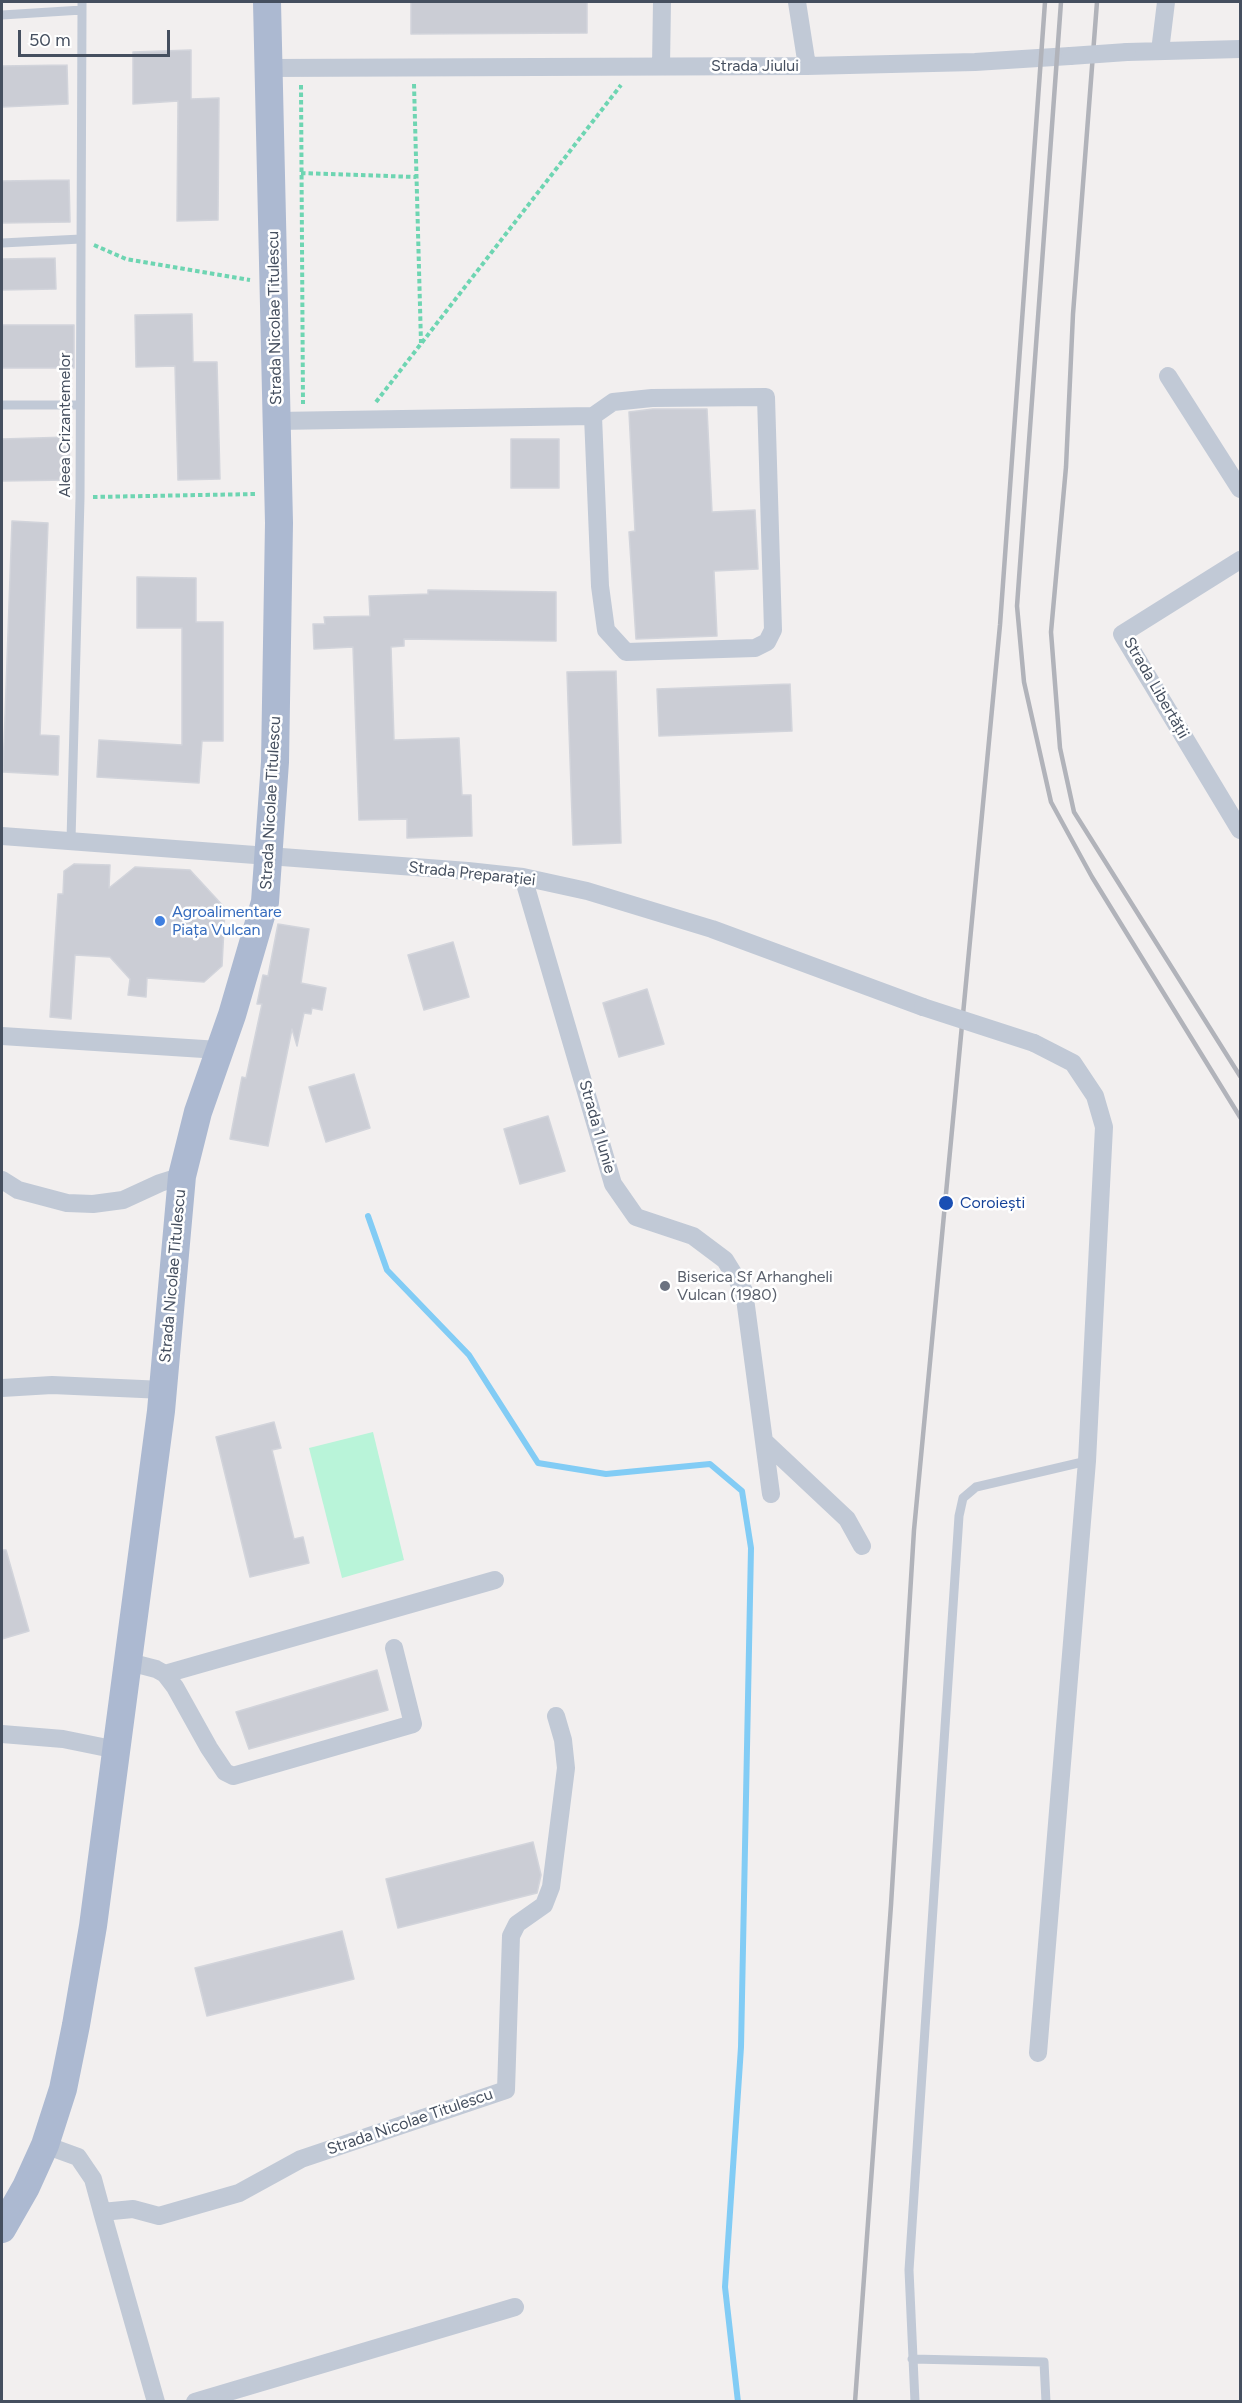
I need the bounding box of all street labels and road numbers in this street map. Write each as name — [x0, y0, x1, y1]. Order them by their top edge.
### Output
street label: Strada Jiului — [711, 56, 799, 76]
street label: Strada Nicolae Titulescu — [264, 231, 286, 405]
street label: Aleea Crizantemelor — [55, 353, 75, 497]
street label: Strada Libertății — [1119, 634, 1193, 742]
street label: Strada Nicolae Titulescu — [257, 716, 285, 890]
street label: Strada Preparației — [408, 858, 536, 890]
street label: Strada 1 Iunie — [575, 1078, 619, 1176]
street label: Strada Nicolae Titulescu — [156, 1188, 190, 1364]
street label: Strada Nicolae Titulescu — [325, 2085, 495, 2159]

